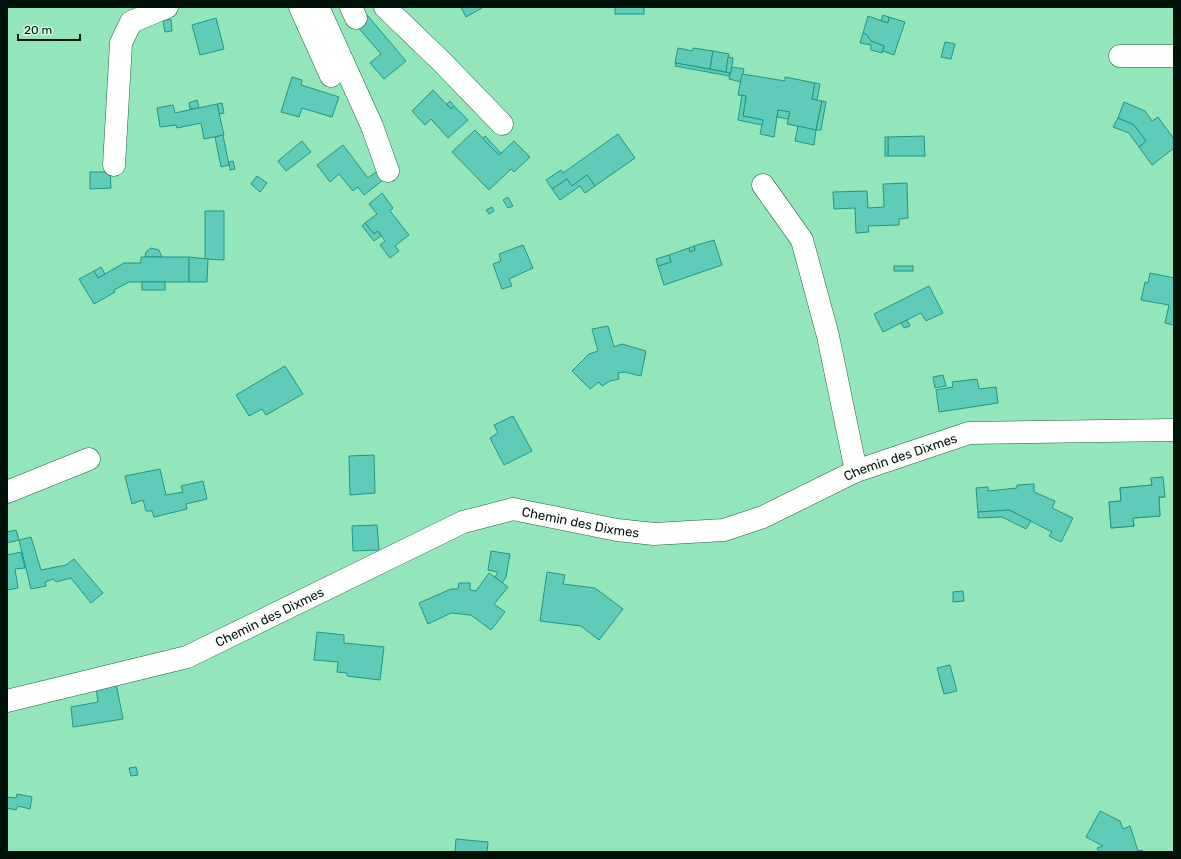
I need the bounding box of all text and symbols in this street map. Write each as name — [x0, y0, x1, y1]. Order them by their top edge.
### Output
scale bar — [18, 16, 80, 42]
text: 20 m — [24, 23, 52, 37]
street label: Chemin des Dixmes — [841, 430, 959, 484]
street label: Chemin des Dixmes — [521, 503, 640, 540]
street label: Chemin des Dixmes — [213, 584, 327, 650]

